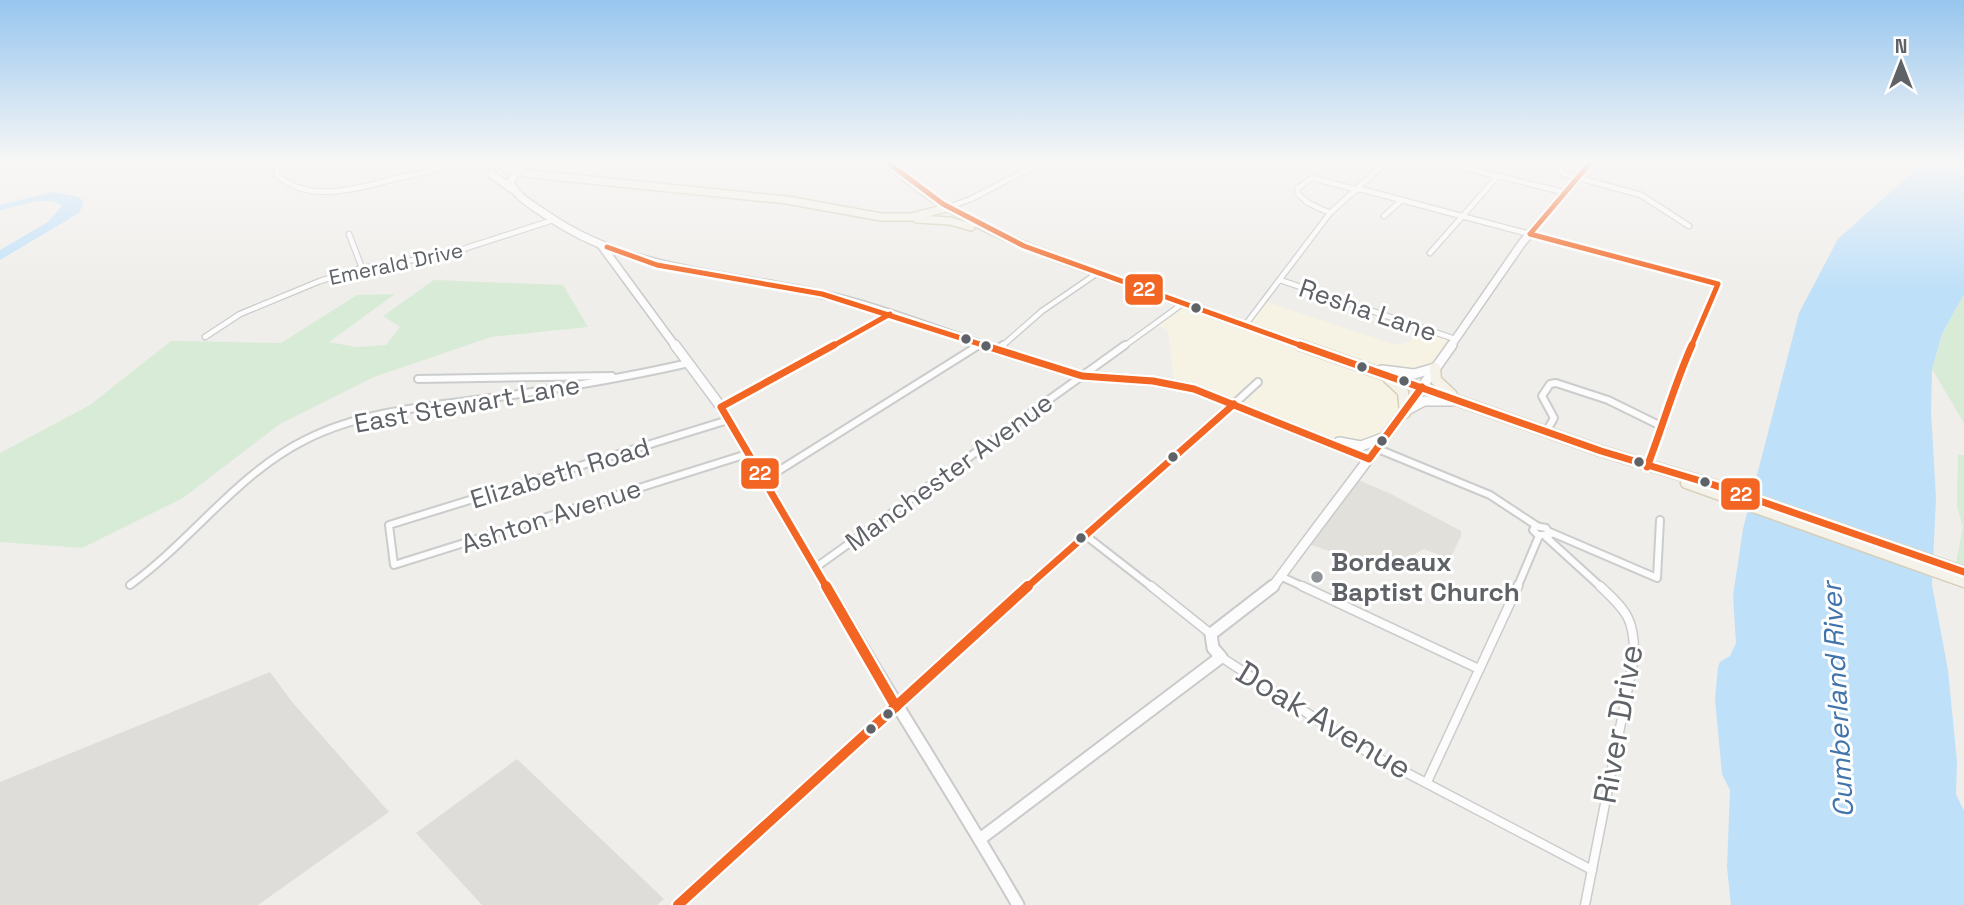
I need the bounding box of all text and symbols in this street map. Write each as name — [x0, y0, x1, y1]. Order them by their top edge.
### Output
north arrow — [1866, 28, 1936, 98]
text: N — [1895, 34, 1907, 59]
street label: Emerald Drive — [326, 236, 465, 291]
street label: Resha Lane — [1295, 271, 1441, 349]
line badge: 22 — [1124, 273, 1164, 306]
text: 22 — [1133, 277, 1155, 302]
unlabelled marker — [1189, 301, 1203, 315]
unlabelled marker — [959, 332, 973, 346]
unlabelled marker — [979, 339, 993, 353]
unlabelled marker — [1355, 360, 1369, 374]
street label: East Stewart Lane — [352, 367, 582, 441]
unlabelled marker — [1397, 374, 1411, 388]
street label: Manchester Avenue — [838, 385, 1060, 559]
street label: Elizabeth Road — [466, 430, 654, 516]
unlabelled marker — [1375, 434, 1389, 448]
unlabelled marker — [1166, 450, 1180, 464]
unlabelled marker — [1632, 455, 1646, 469]
line badge: 22 — [740, 457, 780, 490]
text: 22 — [749, 461, 771, 486]
street label: Ashton Avenue — [457, 471, 645, 561]
unlabelled marker — [1698, 475, 1712, 489]
line badge: 22 — [1720, 477, 1761, 511]
text: 22 — [1730, 482, 1752, 507]
unlabelled marker — [1074, 531, 1088, 545]
place label: Bordeaux Baptist Church — [1331, 545, 1520, 609]
marker: Bordeaux Baptist Church — [1309, 569, 1325, 585]
water label: Cumberland River — [1813, 578, 1861, 819]
street label: River Drive — [1584, 641, 1652, 807]
street label: Doak Avenue — [1229, 652, 1419, 788]
unlabelled marker — [881, 707, 895, 721]
unlabelled marker — [864, 722, 878, 736]

